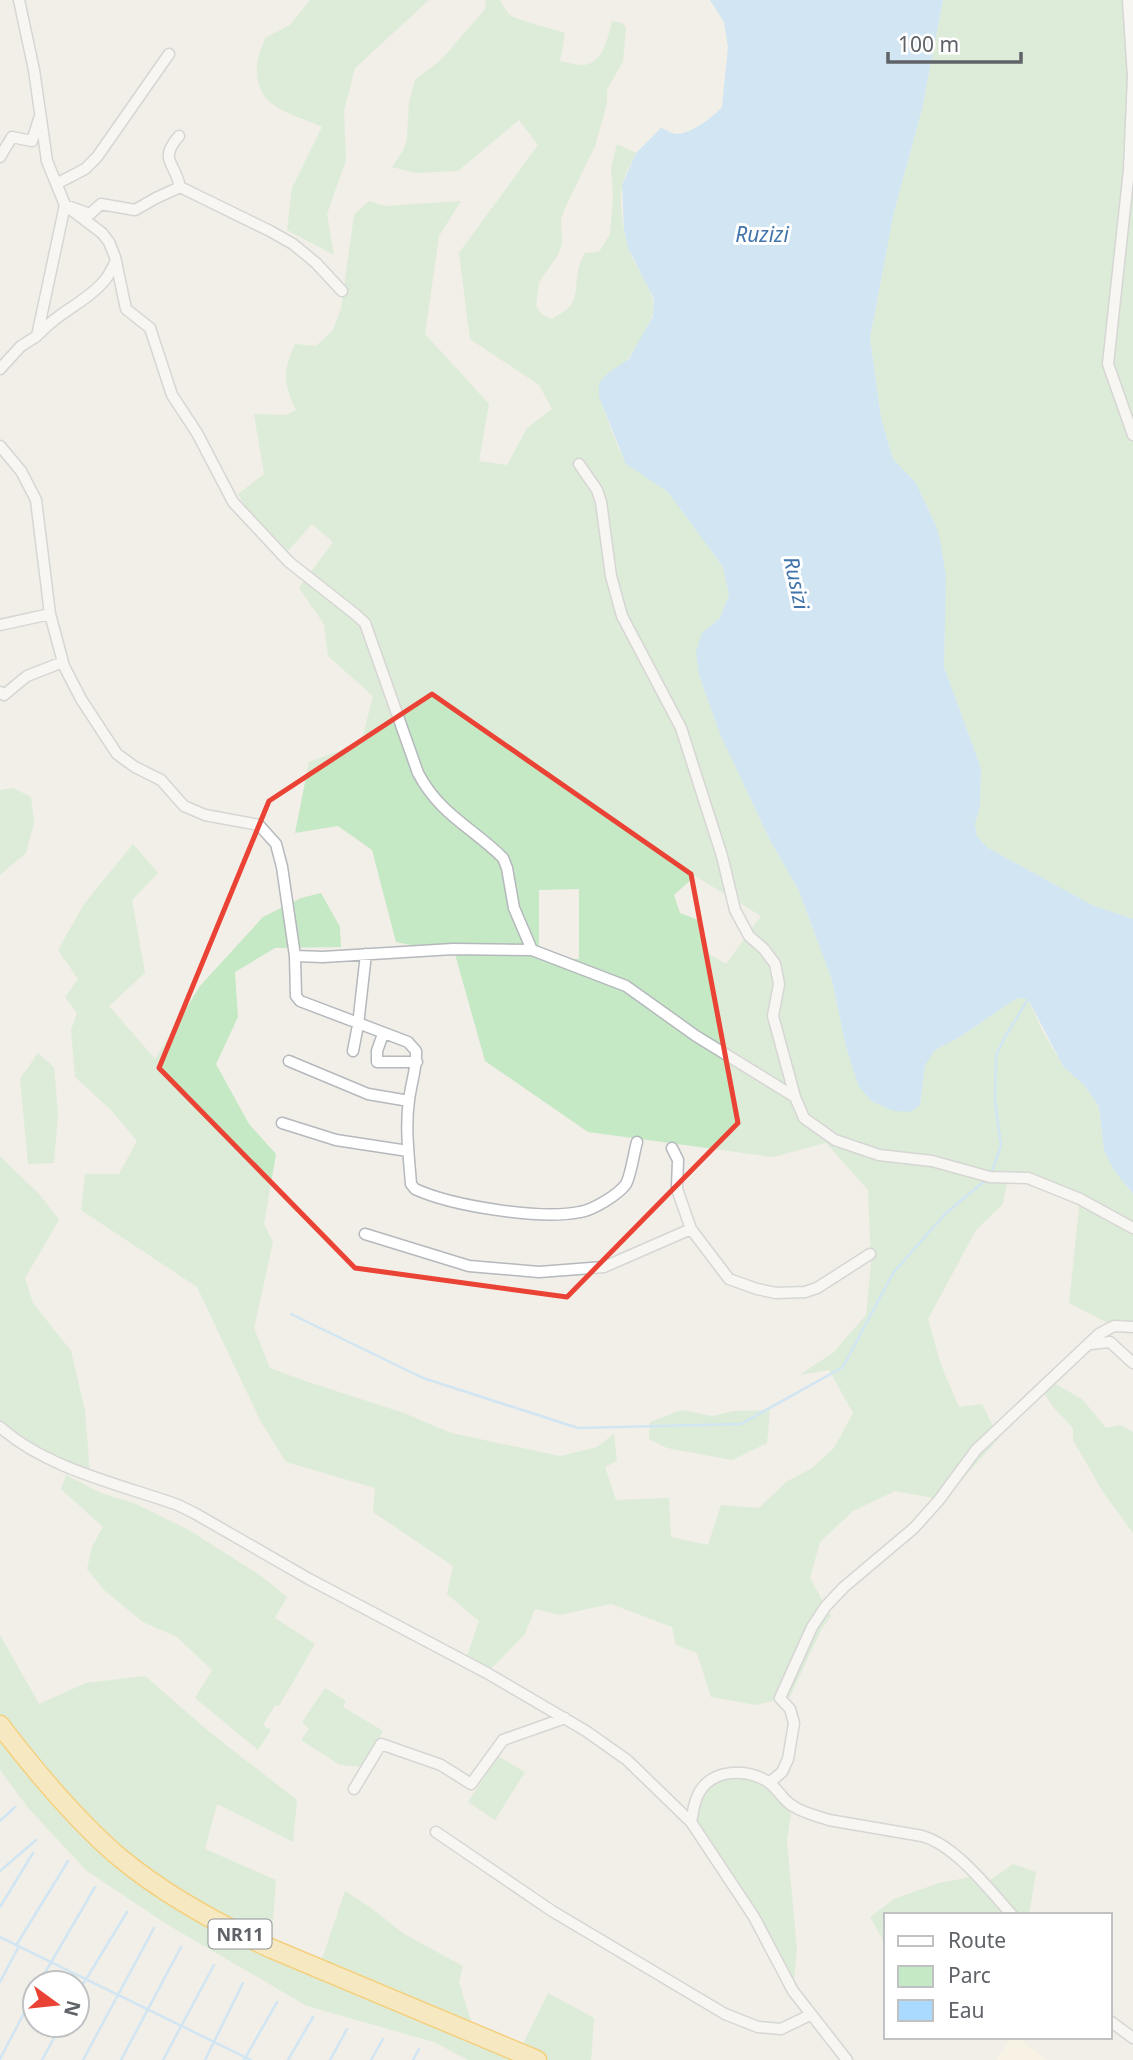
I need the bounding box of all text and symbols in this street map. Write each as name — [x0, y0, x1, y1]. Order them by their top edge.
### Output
scale bar — [888, 21, 1021, 65]
text: 100 m — [898, 30, 959, 58]
water label: Ruzizi — [735, 220, 789, 248]
water label: Rusizi — [778, 554, 816, 613]
legend — [884, 1913, 1112, 2039]
road number: NR11 — [208, 1920, 272, 1948]
text: Route — [948, 1926, 1006, 1954]
text: Parc — [948, 1961, 991, 1989]
north arrow — [21, 1969, 91, 2039]
text: Eau — [948, 1996, 984, 2024]
text: N — [58, 1998, 87, 2019]

